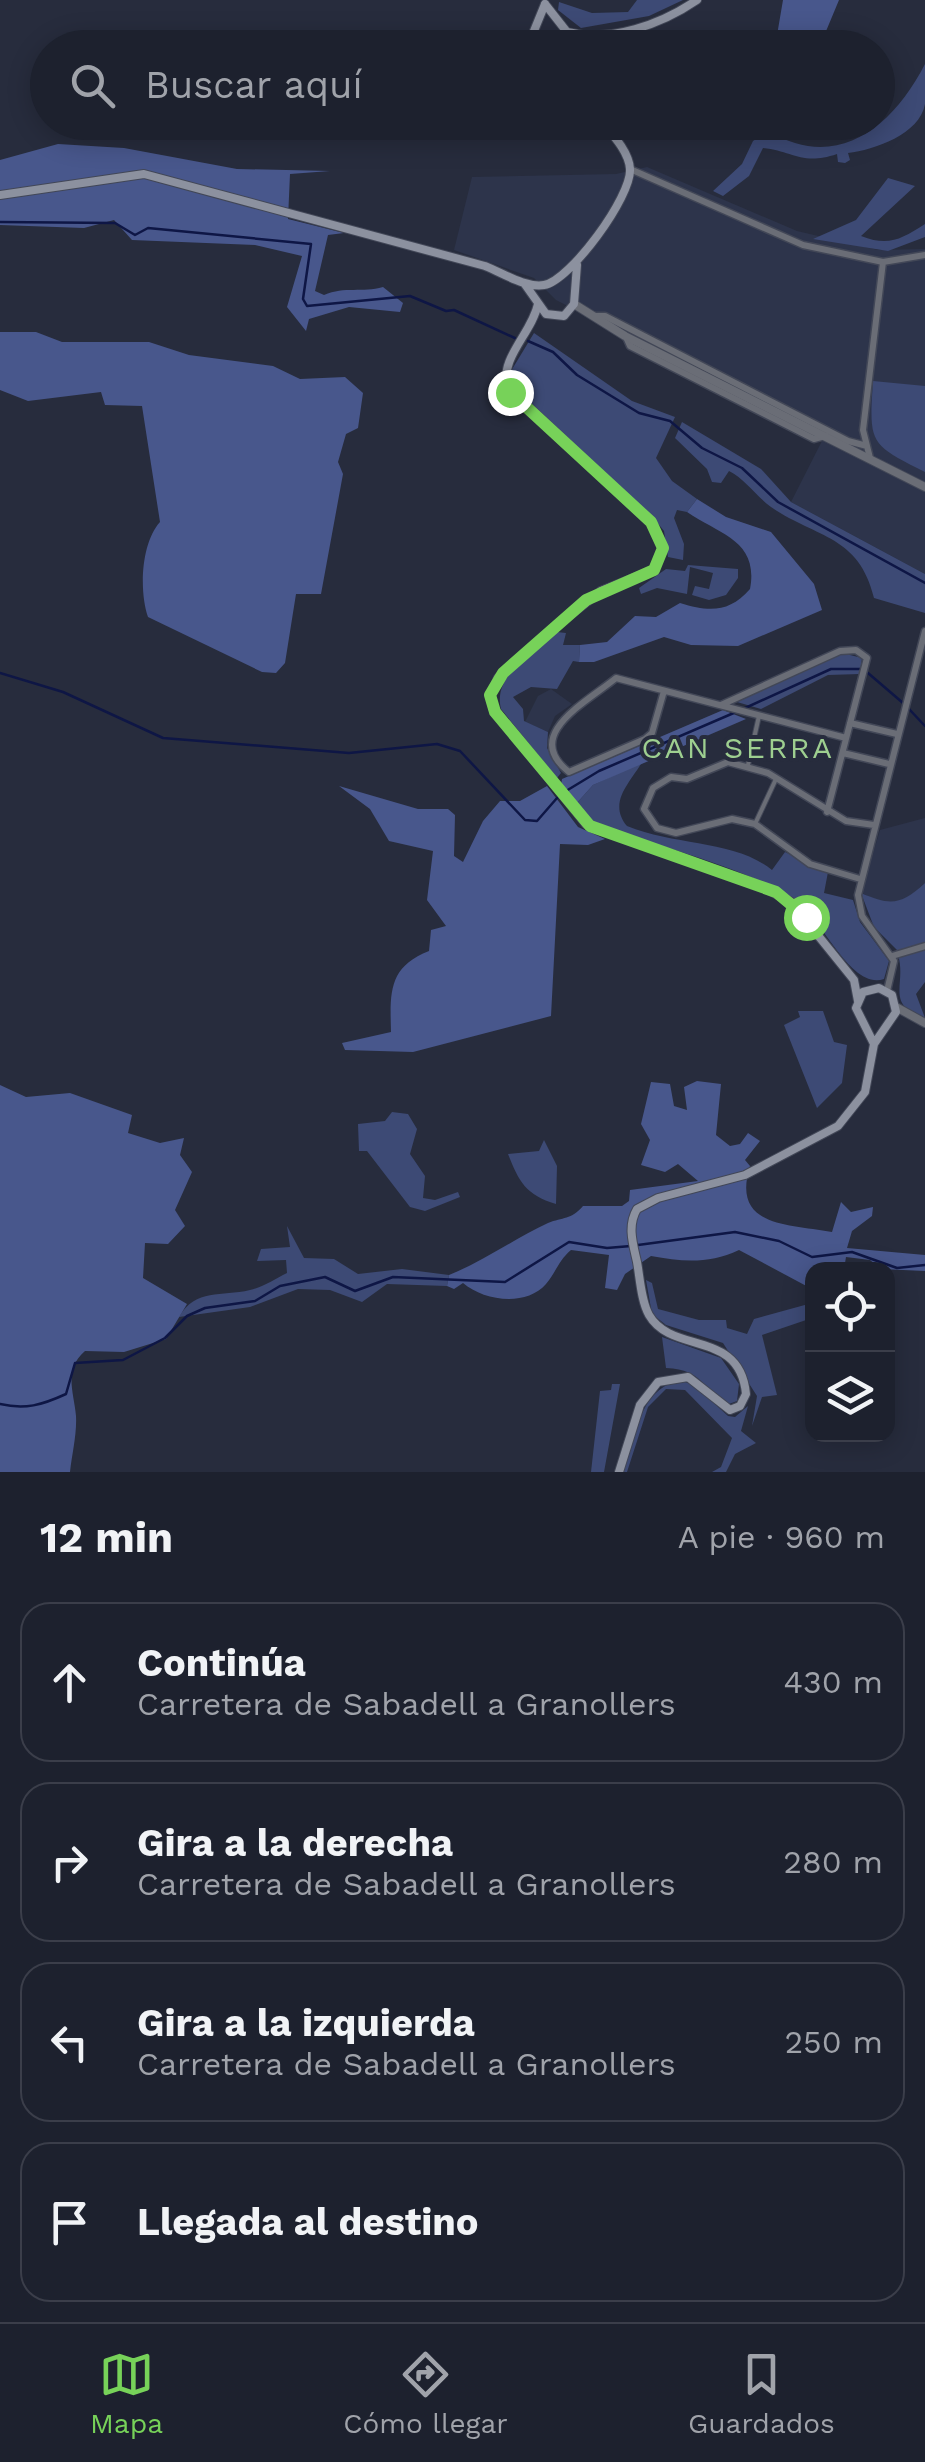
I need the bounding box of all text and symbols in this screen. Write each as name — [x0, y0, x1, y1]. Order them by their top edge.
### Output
search box — [30, 30, 895, 140]
icon: search — [65, 58, 120, 113]
text: Buscar aquí — [145, 63, 363, 107]
route end — [488, 370, 534, 416]
district label: CAN SERRA — [641, 730, 835, 765]
route start — [784, 895, 830, 941]
map controls — [805, 1262, 895, 1442]
button: locate — [805, 1262, 895, 1352]
button: layers — [805, 1352, 895, 1442]
text: 12 min — [40, 1513, 173, 1562]
text: A pie · 960 m — [678, 1518, 885, 1556]
text: Continúa — [137, 1641, 306, 1685]
icon: ahead — [42, 1655, 97, 1710]
text: 430 m — [783, 1663, 883, 1701]
text: Carretera de Sabadell a Granollers — [137, 1685, 676, 1723]
text: Gira a la derecha — [137, 1821, 453, 1865]
icon: right — [42, 1835, 97, 1890]
text: 280 m — [783, 1843, 883, 1881]
text: Carretera de Sabadell a Granollers — [137, 1865, 676, 1903]
text: Gira a la izquierda — [137, 2001, 475, 2045]
icon: left — [42, 2015, 97, 2070]
text: 250 m — [784, 2023, 883, 2061]
text: Carretera de Sabadell a Granollers — [137, 2045, 676, 2083]
icon: arrive — [42, 2195, 97, 2250]
text: Llegada al destino — [137, 2200, 479, 2244]
tab: Mapa — [90, 2347, 163, 2440]
tab: Cómo llegar — [343, 2347, 508, 2440]
tab: Guardados — [688, 2347, 835, 2440]

